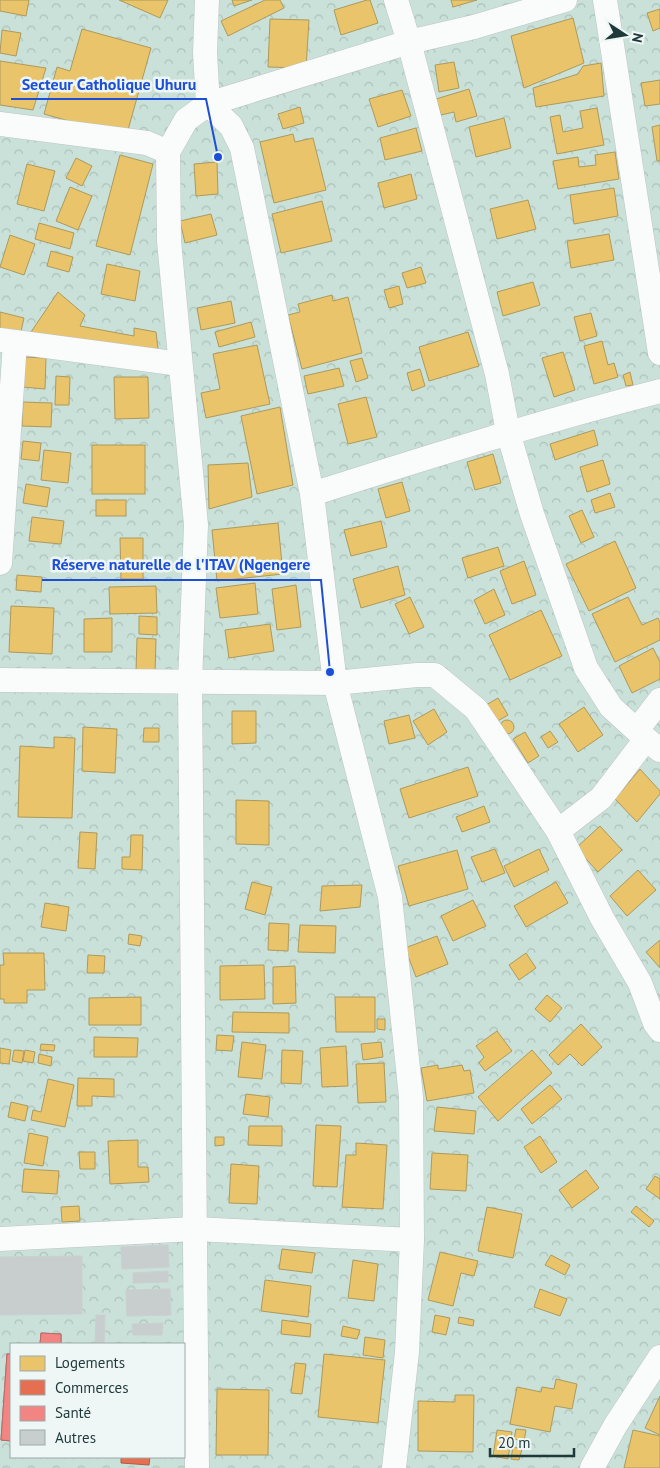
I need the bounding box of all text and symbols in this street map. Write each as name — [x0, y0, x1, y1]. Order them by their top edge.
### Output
north arrow — [600, 10, 650, 60]
text: N — [628, 31, 647, 44]
callout: Secteur Catholique Uhuru — [11, 68, 206, 99]
text: Secteur Catholique Uhuru — [22, 74, 196, 94]
callout: Réserve naturelle de l'ITAV (Ngengere — [42, 549, 321, 580]
text: Réserve naturelle de l'ITAV (Ngengere — [52, 554, 310, 574]
legend — [10, 1343, 185, 1458]
text: Logements — [55, 1353, 125, 1372]
text: Commerces — [55, 1378, 129, 1397]
text: Santé — [55, 1403, 91, 1422]
scale bar — [490, 1426, 574, 1458]
text: Autres — [55, 1428, 96, 1447]
text: 20 m — [498, 1433, 531, 1452]

